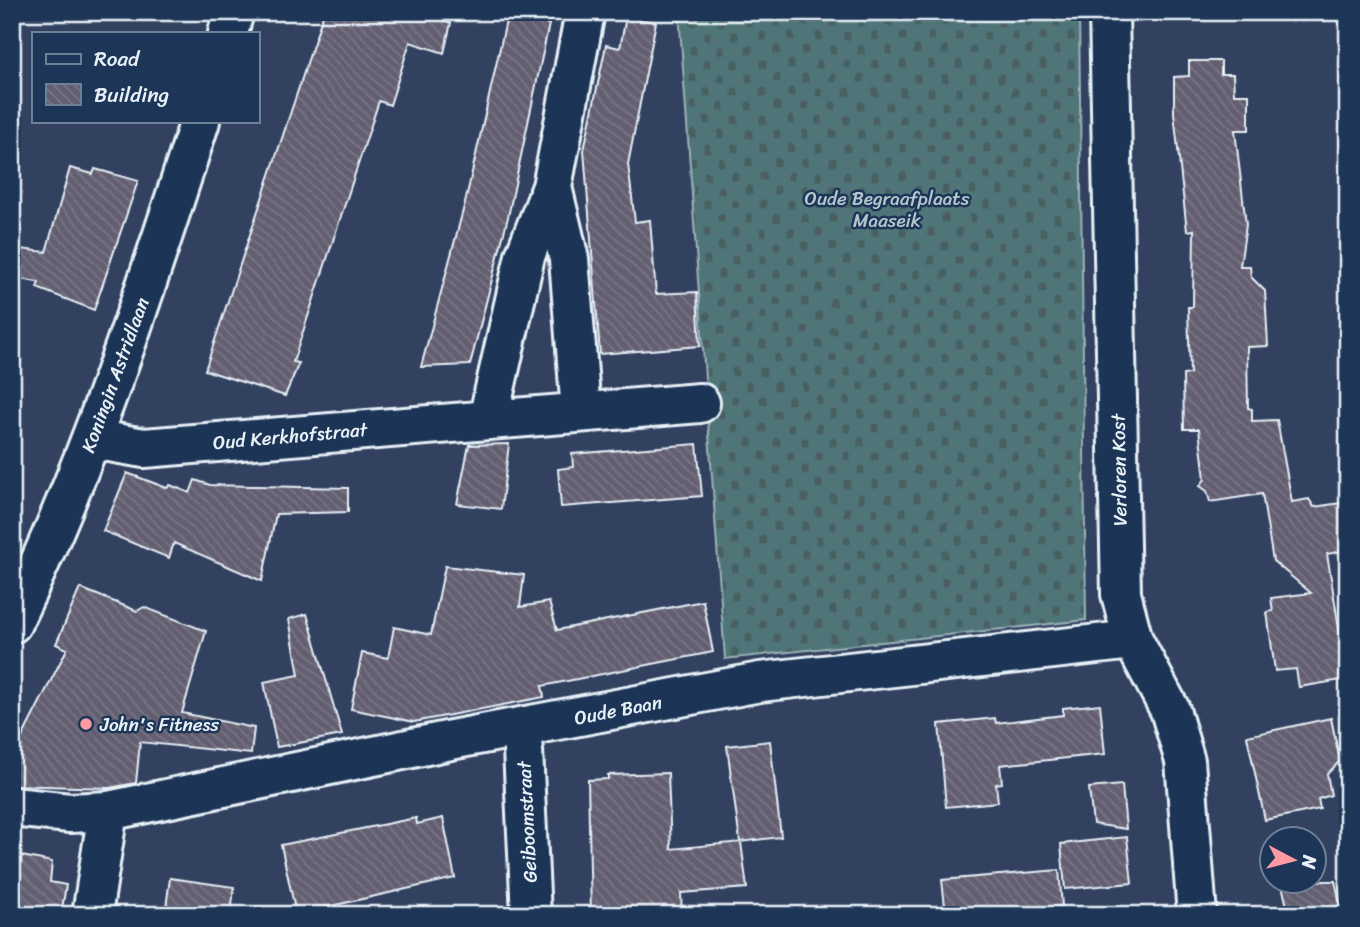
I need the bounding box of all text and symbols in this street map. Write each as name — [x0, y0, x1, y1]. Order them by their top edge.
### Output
legend — [32, 32, 259, 122]
text: Road — [94, 40, 141, 78]
text: Building — [94, 76, 170, 114]
park label: Oude Begraafplaats Maaseik — [805, 182, 970, 237]
street label: Koningin Astridlaan — [72, 292, 158, 458]
street label: Verloren Kost — [1102, 412, 1136, 526]
street label: Oud Kerkhofstraat — [211, 413, 370, 459]
street label: Oude Baan — [571, 685, 665, 735]
place label: John's Fitness — [99, 708, 219, 741]
marker: John's Fitness — [78, 716, 94, 732]
street label: Geiboomstraat — [507, 759, 547, 884]
north arrow — [1258, 825, 1328, 895]
text: N — [1292, 852, 1327, 871]

